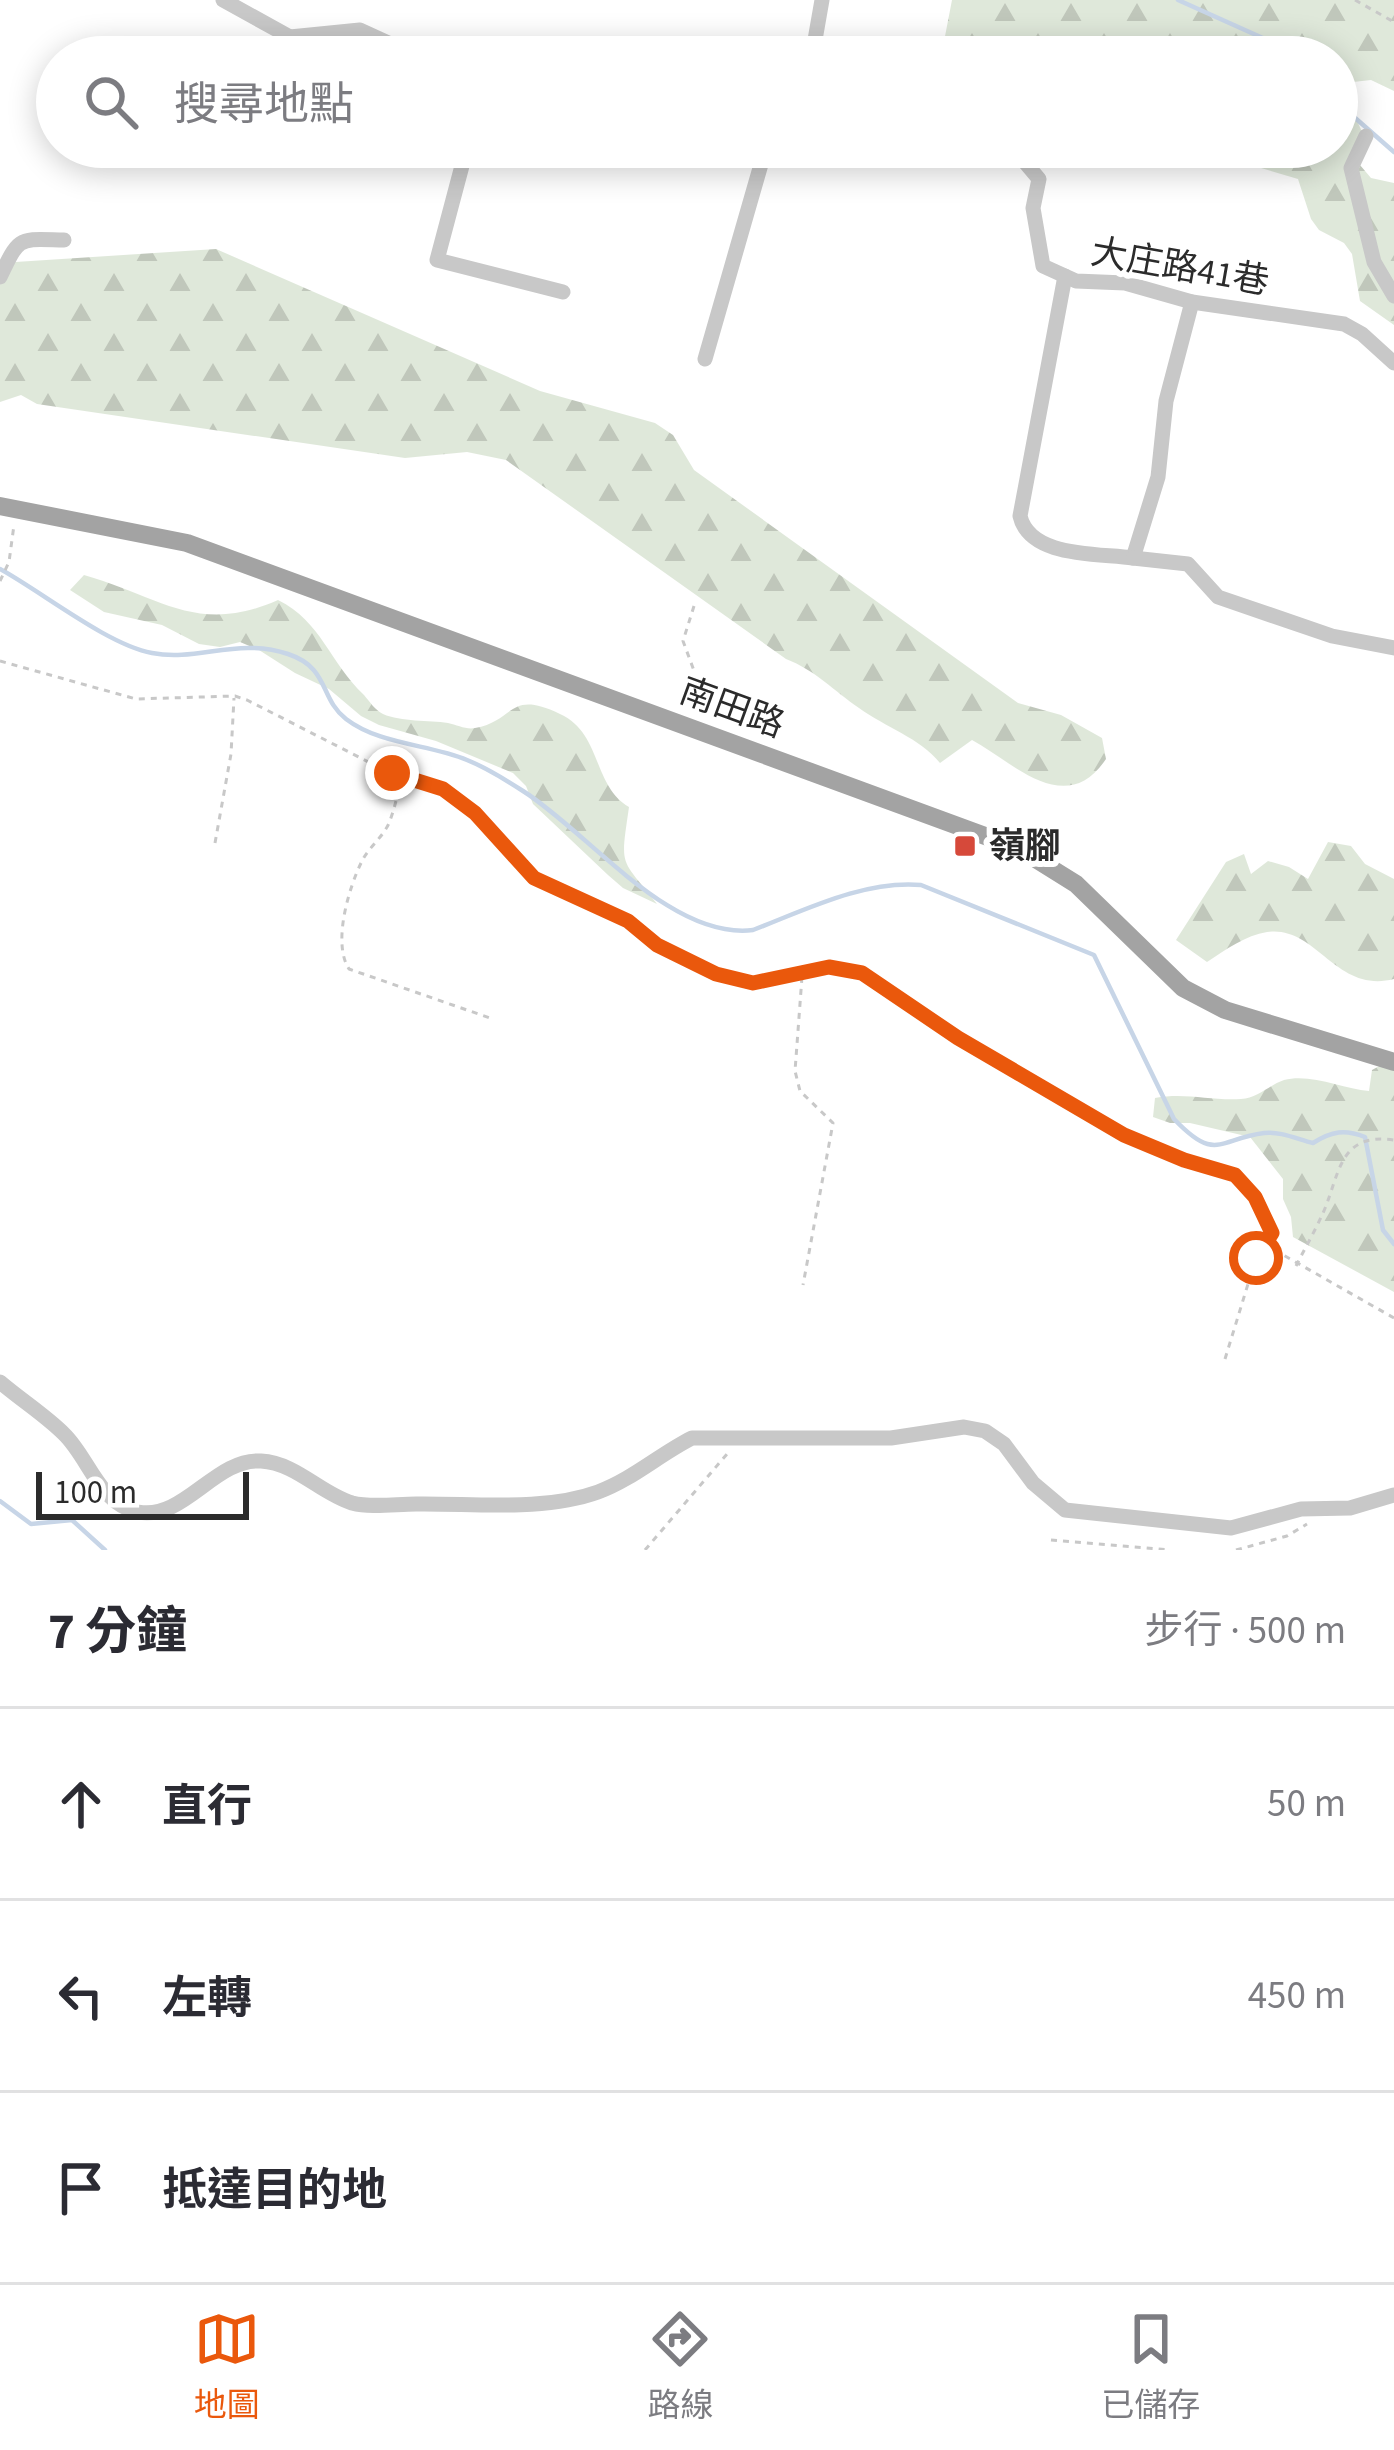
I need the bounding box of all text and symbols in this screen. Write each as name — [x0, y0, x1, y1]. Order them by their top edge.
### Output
search box — [36, 36, 1358, 168]
icon: search — [78, 69, 144, 135]
text: 搜尋地點 — [174, 73, 354, 137]
street label: 大庄路41巷 — [1087, 226, 1273, 308]
street label: 南田路 — [673, 666, 791, 750]
route end — [365, 746, 419, 800]
place label: 嶺腳 — [989, 821, 1061, 872]
marker: 嶺腳 — [952, 833, 978, 859]
route start — [1229, 1231, 1283, 1285]
scale bar — [36, 1466, 249, 1519]
text: 100 m — [54, 1469, 137, 1516]
text: 7 分鐘 — [48, 1596, 187, 1668]
text: 步行 · 500 m — [1144, 1603, 1346, 1659]
icon: ahead — [48, 1771, 114, 1837]
text: 直行 — [162, 1775, 252, 1839]
text: 50 m — [1267, 1776, 1346, 1832]
icon: left — [48, 1963, 114, 2029]
text: 左轉 — [162, 1967, 252, 2031]
text: 450 m — [1248, 1968, 1346, 2024]
icon: arrive — [48, 2155, 114, 2221]
text: 抵達目的地 — [162, 2159, 387, 2223]
tab: 地圖 — [194, 2306, 260, 2429]
tab: 路線 — [647, 2306, 713, 2429]
tab: 已儲存 — [1101, 2306, 1200, 2429]

